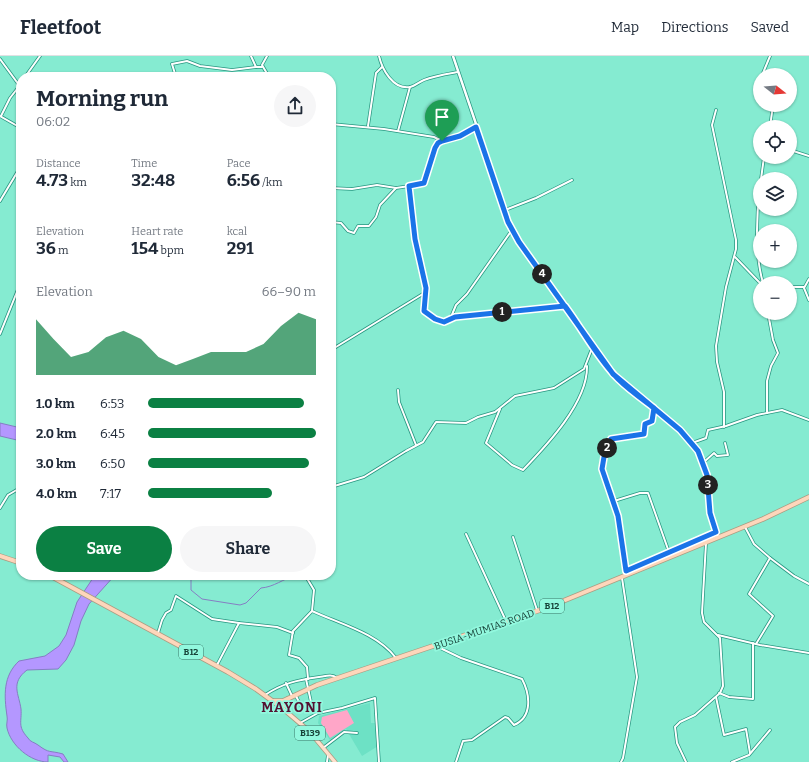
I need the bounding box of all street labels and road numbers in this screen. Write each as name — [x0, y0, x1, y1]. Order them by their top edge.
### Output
road number: B12 — [540, 599, 564, 613]
street label: BUSIA-MUMIAS ROAD — [433, 607, 536, 653]
road number: B12 — [179, 645, 203, 659]
road number: B139 — [295, 726, 325, 740]

